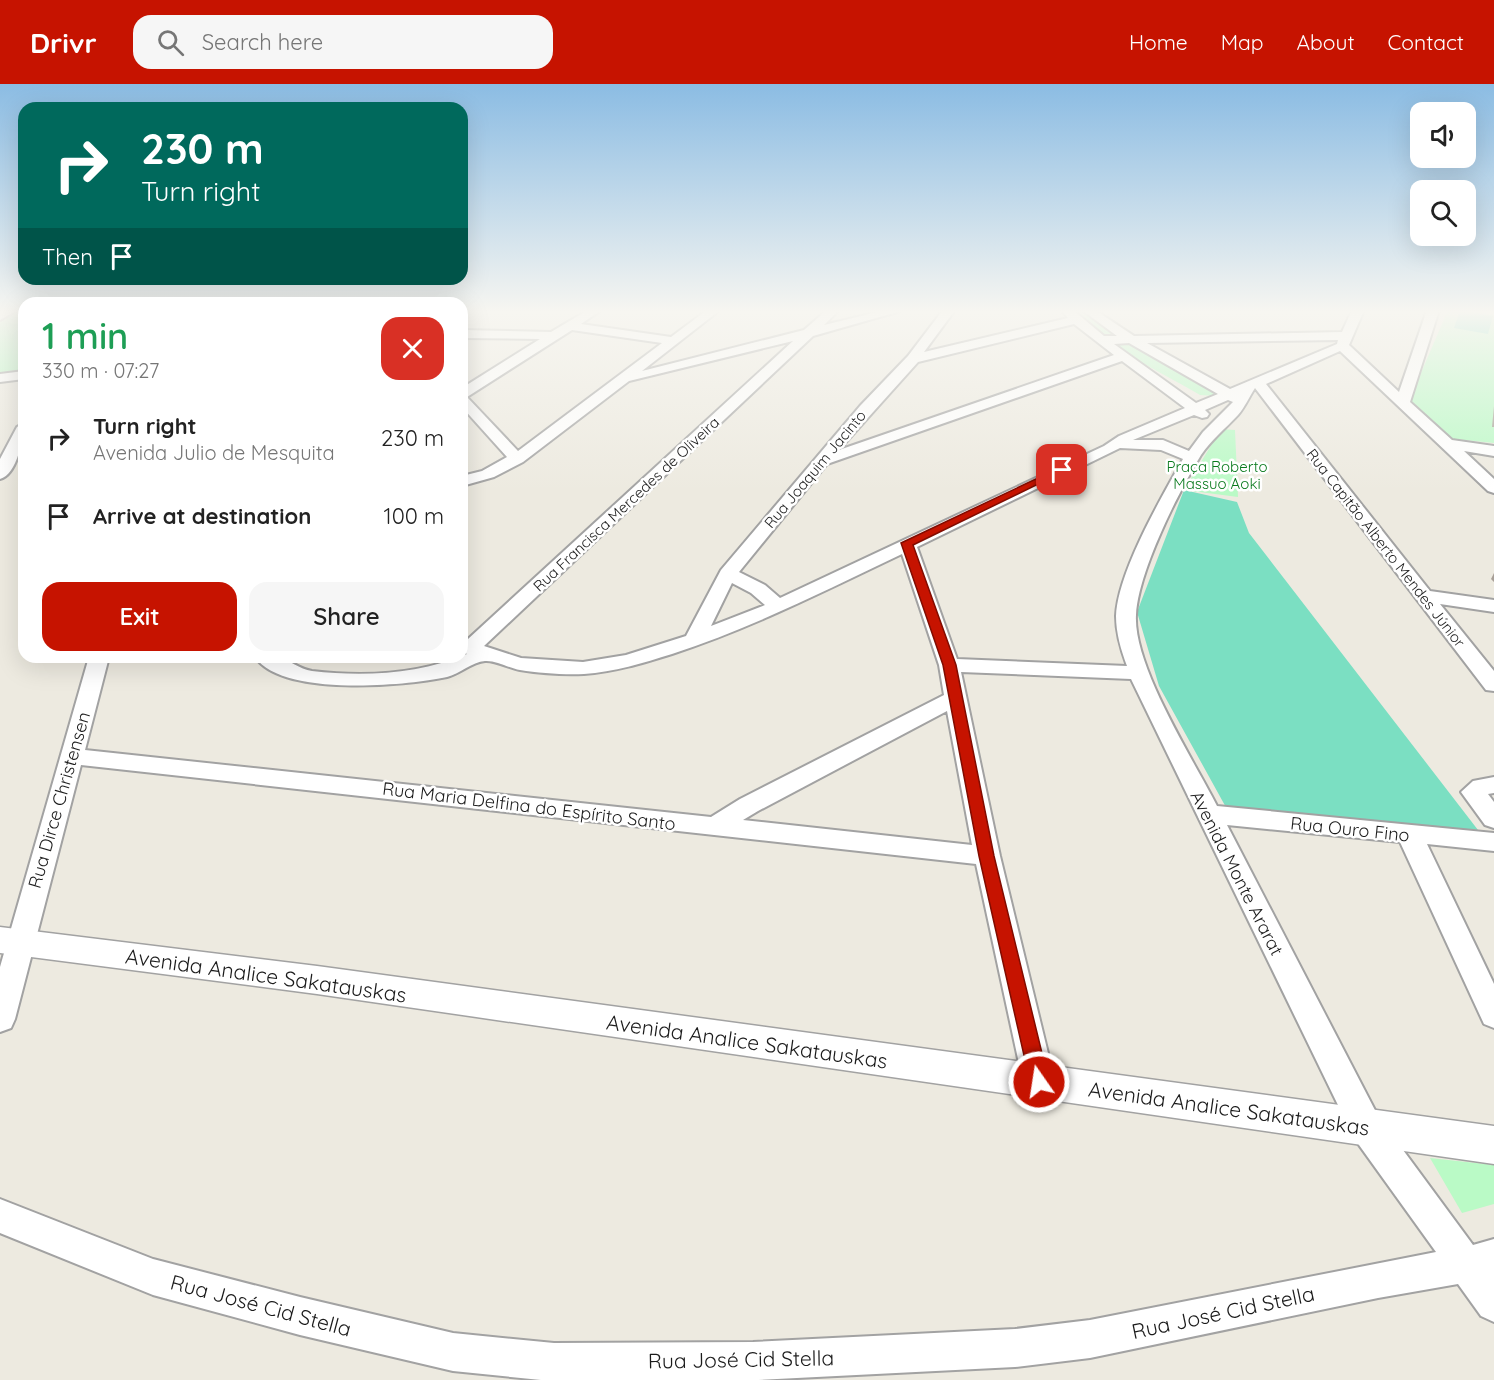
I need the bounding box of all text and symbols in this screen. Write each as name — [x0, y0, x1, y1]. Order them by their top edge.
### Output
search box — [133, 15, 553, 69]
text: Drivr — [30, 25, 97, 60]
icon: search — [154, 26, 187, 59]
text: Search here — [202, 28, 323, 56]
text: Home — [1129, 29, 1188, 55]
text: Map — [1221, 29, 1264, 55]
text: About — [1297, 29, 1355, 55]
text: Contact — [1388, 29, 1464, 55]
map controls — [1410, 102, 1476, 246]
button: sound — [1410, 102, 1476, 168]
text: 230 m — [141, 122, 264, 175]
icon: right — [42, 126, 120, 204]
text: Turn right — [141, 174, 260, 208]
button: search — [1410, 180, 1476, 246]
icon: arrive — [105, 240, 138, 273]
text: Then — [42, 243, 93, 271]
text: 1 min — [42, 313, 128, 358]
button: close — [381, 317, 444, 380]
text: 330 m · 07:27 — [42, 358, 159, 383]
street label: Rua Joaquim Jacinto — [760, 406, 870, 532]
text: Turn right — [93, 412, 197, 440]
street label: Rua Francisca Mercedes de Oliveira — [529, 413, 723, 595]
icon: right — [42, 422, 75, 455]
text: 230 m — [381, 424, 444, 452]
text: Avenida Julio de Mesquita — [93, 440, 335, 465]
pin — [1036, 444, 1087, 495]
street label: Rua Capitão Alberto Mendes Júnior — [1303, 445, 1470, 651]
icon: arrive — [1045, 453, 1078, 486]
park label: Praça Roberto Massuo Aoki — [1166, 457, 1268, 493]
icon: arrive — [42, 500, 75, 533]
text: Arrive at destination — [93, 502, 311, 530]
text: 100 m — [384, 502, 444, 530]
button: Exit — [42, 582, 237, 651]
button: Share — [249, 582, 444, 651]
street label: Rua Dirce Christensen — [23, 709, 95, 891]
street label: Rua Maria Delfina do Espírito Santo — [381, 777, 677, 835]
street label: Avenida Monte Ararat — [1185, 787, 1289, 959]
street label: Rua Ouro Fino — [1289, 811, 1411, 847]
street label: Avenida Analice Sakatauskas — [124, 942, 408, 1008]
street label: Avenida Analice Sakatauskas — [605, 1008, 889, 1074]
position arrow — [1007, 1050, 1071, 1114]
street label: Avenida Analice Sakatauskas — [1087, 1075, 1371, 1141]
street label: Rua José Cid Stella — [168, 1268, 354, 1342]
street label: Rua José Cid Stella — [1129, 1280, 1317, 1344]
street label: Rua José Cid Stella — [648, 1344, 834, 1374]

